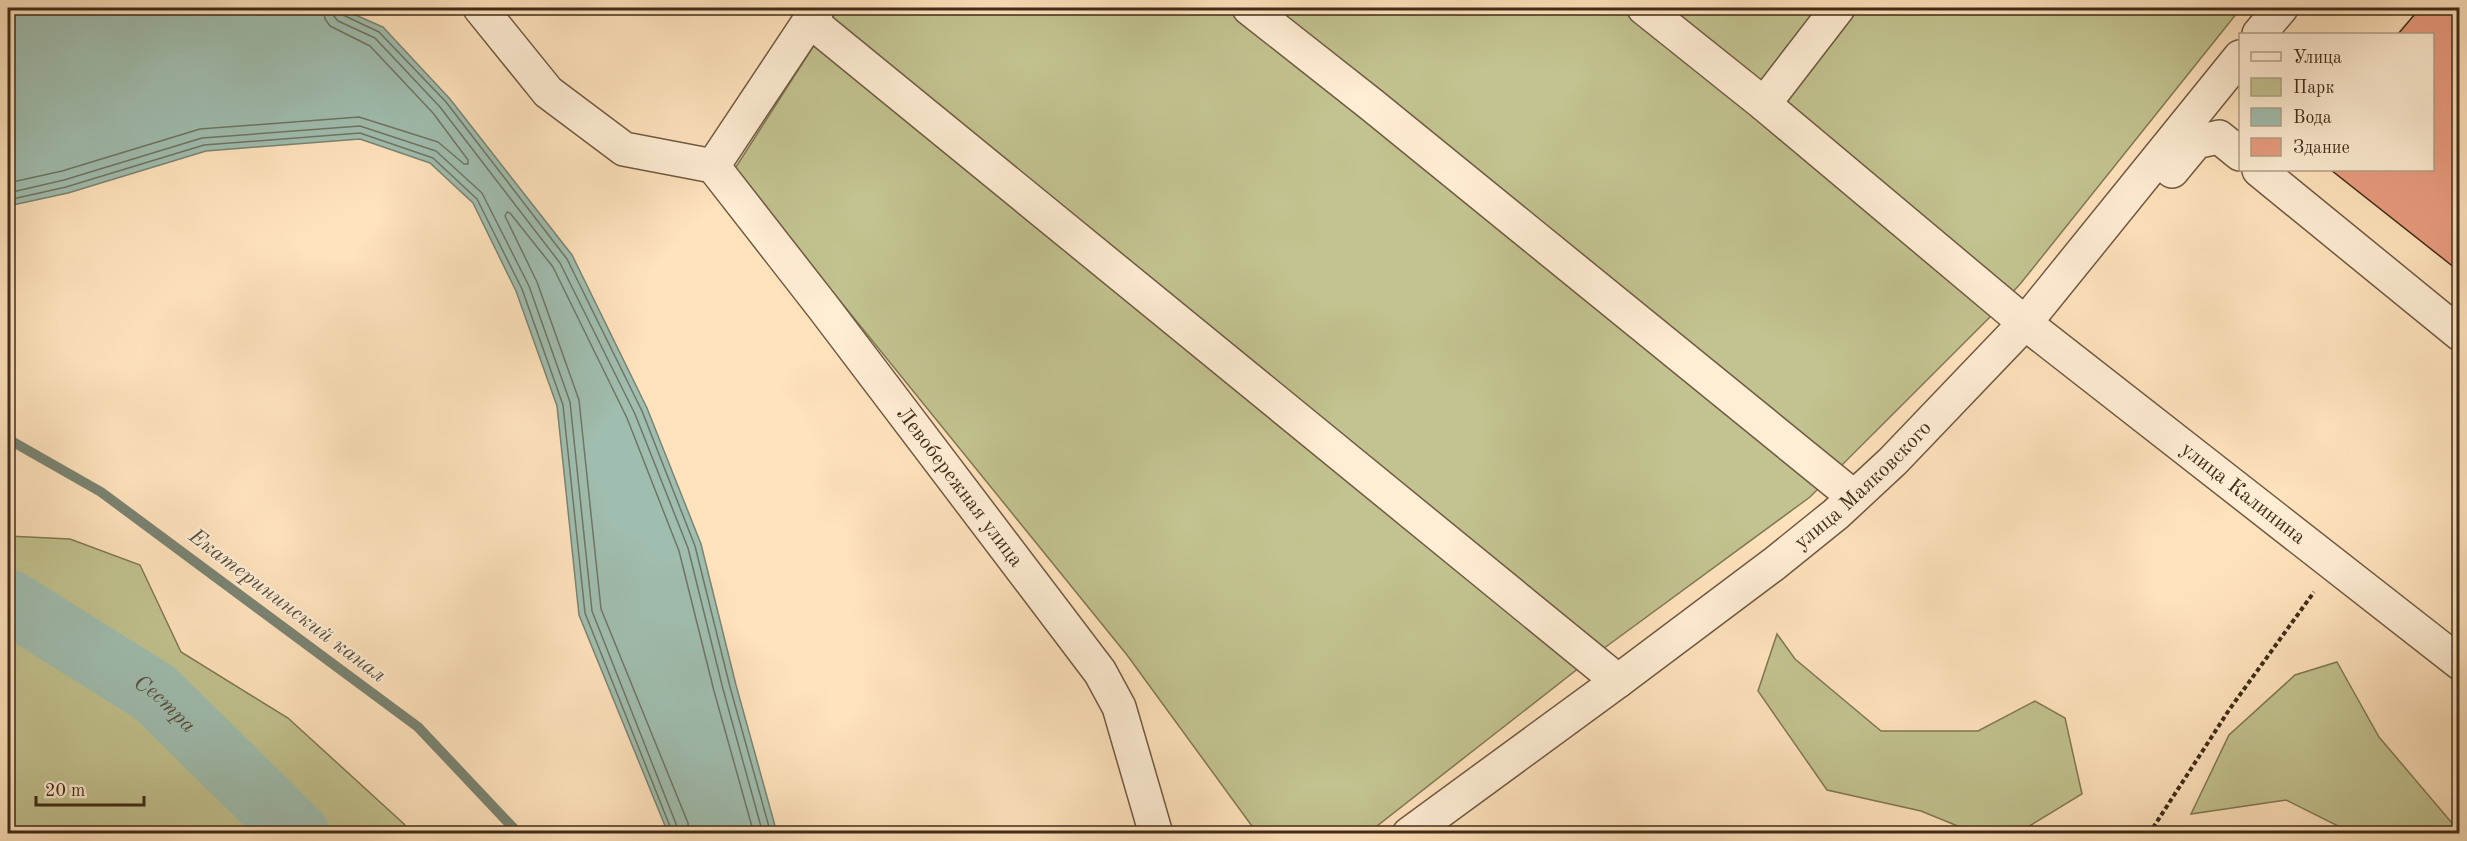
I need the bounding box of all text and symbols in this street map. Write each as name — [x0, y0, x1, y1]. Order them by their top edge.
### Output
legend — [2239, 33, 2434, 171]
text: Улица — [2293, 49, 2342, 67]
text: Парк — [2293, 79, 2334, 97]
text: Вода — [2293, 109, 2332, 127]
text: Здание — [2293, 139, 2350, 157]
street label: Левобережная улица — [892, 403, 1027, 571]
street label: улица Маяковского — [1791, 417, 1936, 553]
street label: улица Калинина — [2177, 438, 2309, 548]
water label: Екатерининский канал — [184, 524, 390, 687]
water label: Сестра — [130, 672, 200, 737]
scale bar — [36, 769, 144, 807]
text: 20 m — [45, 782, 85, 800]

